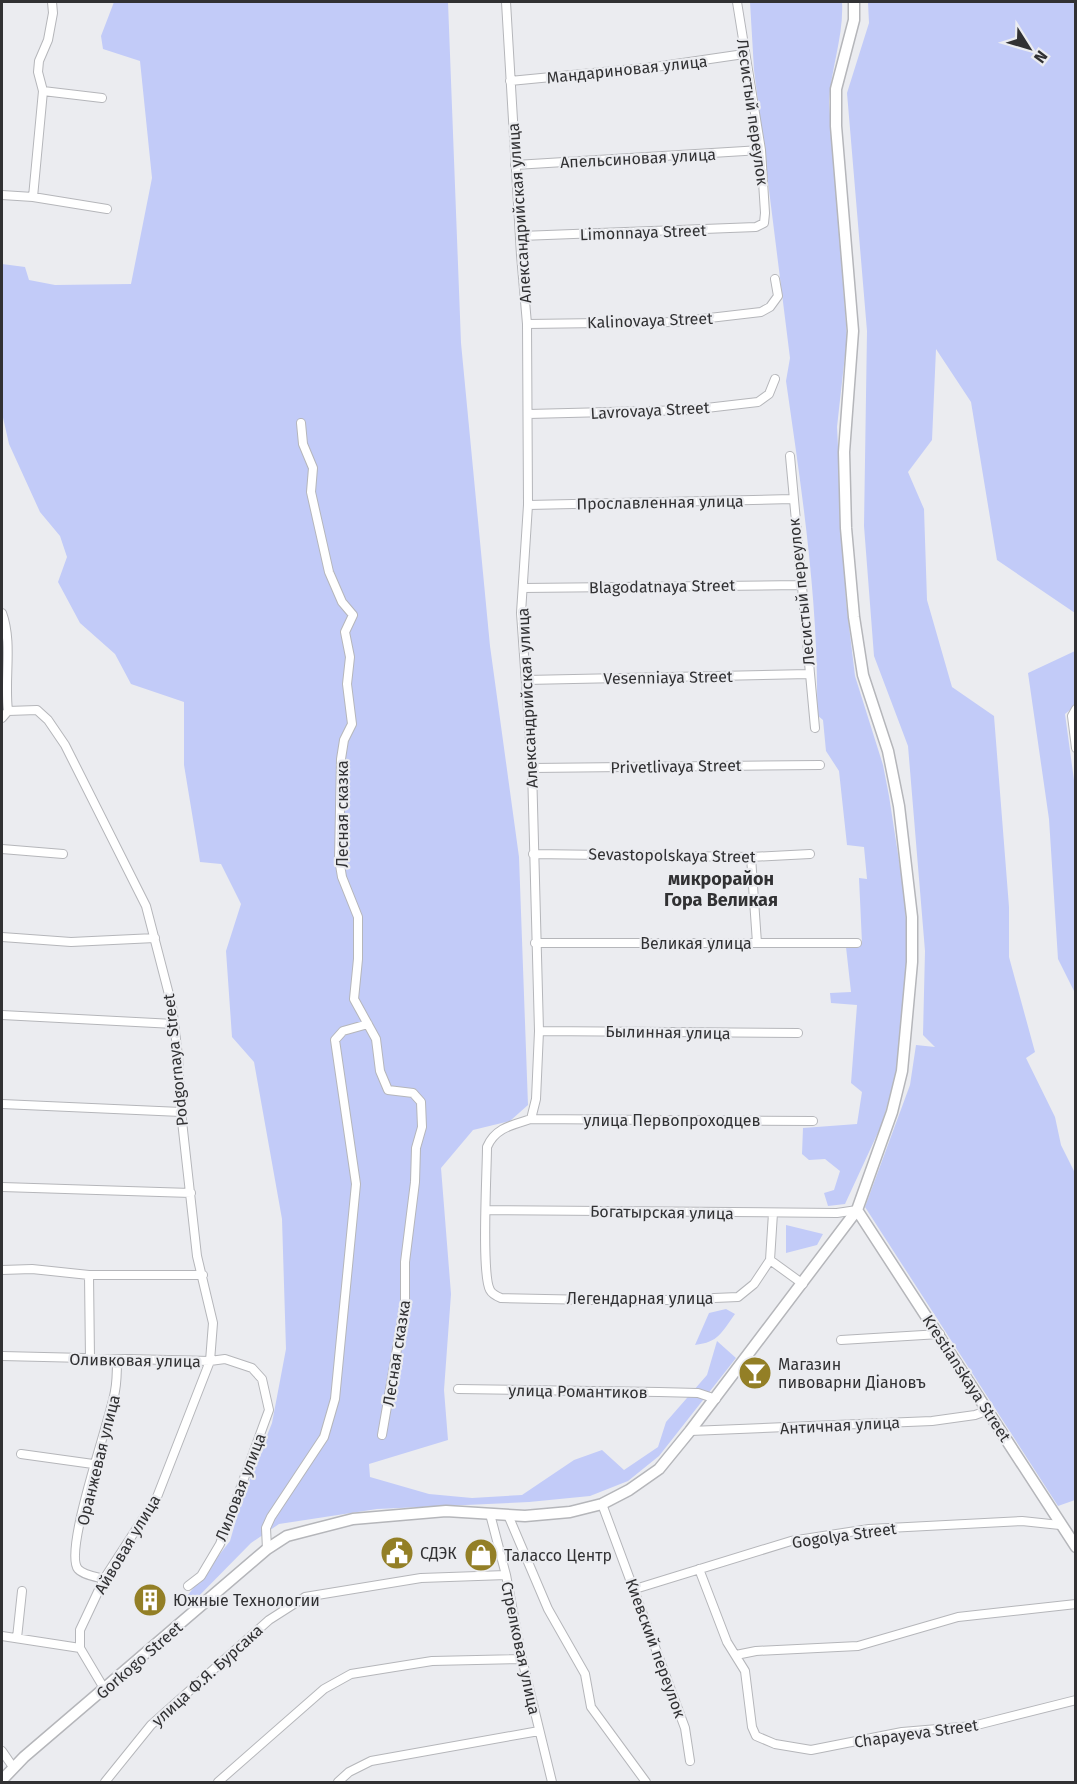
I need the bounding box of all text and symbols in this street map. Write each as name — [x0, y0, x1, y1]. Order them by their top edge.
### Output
north arrow — [999, 18, 1059, 78]
street label: Лесистый переулок — [733, 38, 772, 187]
text: N — [1030, 47, 1051, 67]
street label: Мандариновая улица — [546, 52, 708, 87]
street label: Александрийская улица — [504, 122, 535, 304]
street label: Апельсиновая улица — [560, 145, 716, 172]
street label: Limonnaya Street — [579, 221, 707, 244]
street label: Kalinovaya Street — [587, 309, 713, 332]
street label: Lavrovaya Street — [590, 398, 710, 423]
street label: Прославленная улица — [576, 492, 744, 513]
street label: Лесистый переулок — [784, 517, 819, 666]
street label: Blagodatnaya Street — [589, 576, 735, 597]
street label: Александрийская улица — [513, 607, 542, 789]
street label: Vesenniaya Street — [603, 667, 733, 688]
street label: Privetlivaya Street — [610, 756, 742, 777]
street label: Лесная сказка — [333, 760, 352, 868]
street label: Sevastopolskaya Street — [588, 845, 756, 866]
district label: микрорайон Гора Великая — [664, 868, 778, 911]
street label: Великая улица — [640, 934, 752, 953]
street label: Podgornaya Street — [159, 993, 192, 1127]
street label: Былинная улица — [605, 1022, 731, 1043]
street label: улица Первопроходцев — [584, 1111, 760, 1130]
street label: Богатырская улица — [590, 1202, 734, 1223]
street label: Легендарная улица — [567, 1289, 713, 1308]
street label: Лесная сказка — [379, 1299, 414, 1408]
street label: Krestianskaya Street — [918, 1311, 1015, 1445]
street label: Оливковая улица — [69, 1350, 201, 1371]
bar icon: Магазин пивоварни Дiановъ — [737, 1355, 773, 1391]
place label: Магазин пивоварни Дiановъ — [778, 1355, 926, 1392]
street label: улица Романтиков — [508, 1381, 648, 1402]
street label: Оранжевая улица — [73, 1393, 124, 1527]
street label: Античная улица — [780, 1413, 901, 1438]
street label: Лиловая улица — [211, 1431, 270, 1544]
street label: Айвовая улица — [90, 1491, 164, 1597]
street label: Gogolya Street — [791, 1519, 898, 1552]
public building icon: СДЭК — [379, 1535, 415, 1571]
shop icon: Талассо Центр — [463, 1537, 499, 1573]
place label: СДЭК — [420, 1544, 457, 1563]
place label: Талассо Центр — [504, 1546, 612, 1565]
street label: Киевский переулок — [621, 1576, 690, 1721]
street label: Стрелковая улица — [497, 1580, 544, 1716]
building icon: Южные Технологии — [132, 1582, 168, 1618]
place label: Южные Технологии — [173, 1591, 320, 1610]
street label: Gorkogo Street — [92, 1618, 187, 1703]
street label: улица Ф.Я. Бурсака — [148, 1621, 267, 1730]
street label: Chapayeva Street — [853, 1715, 980, 1752]

